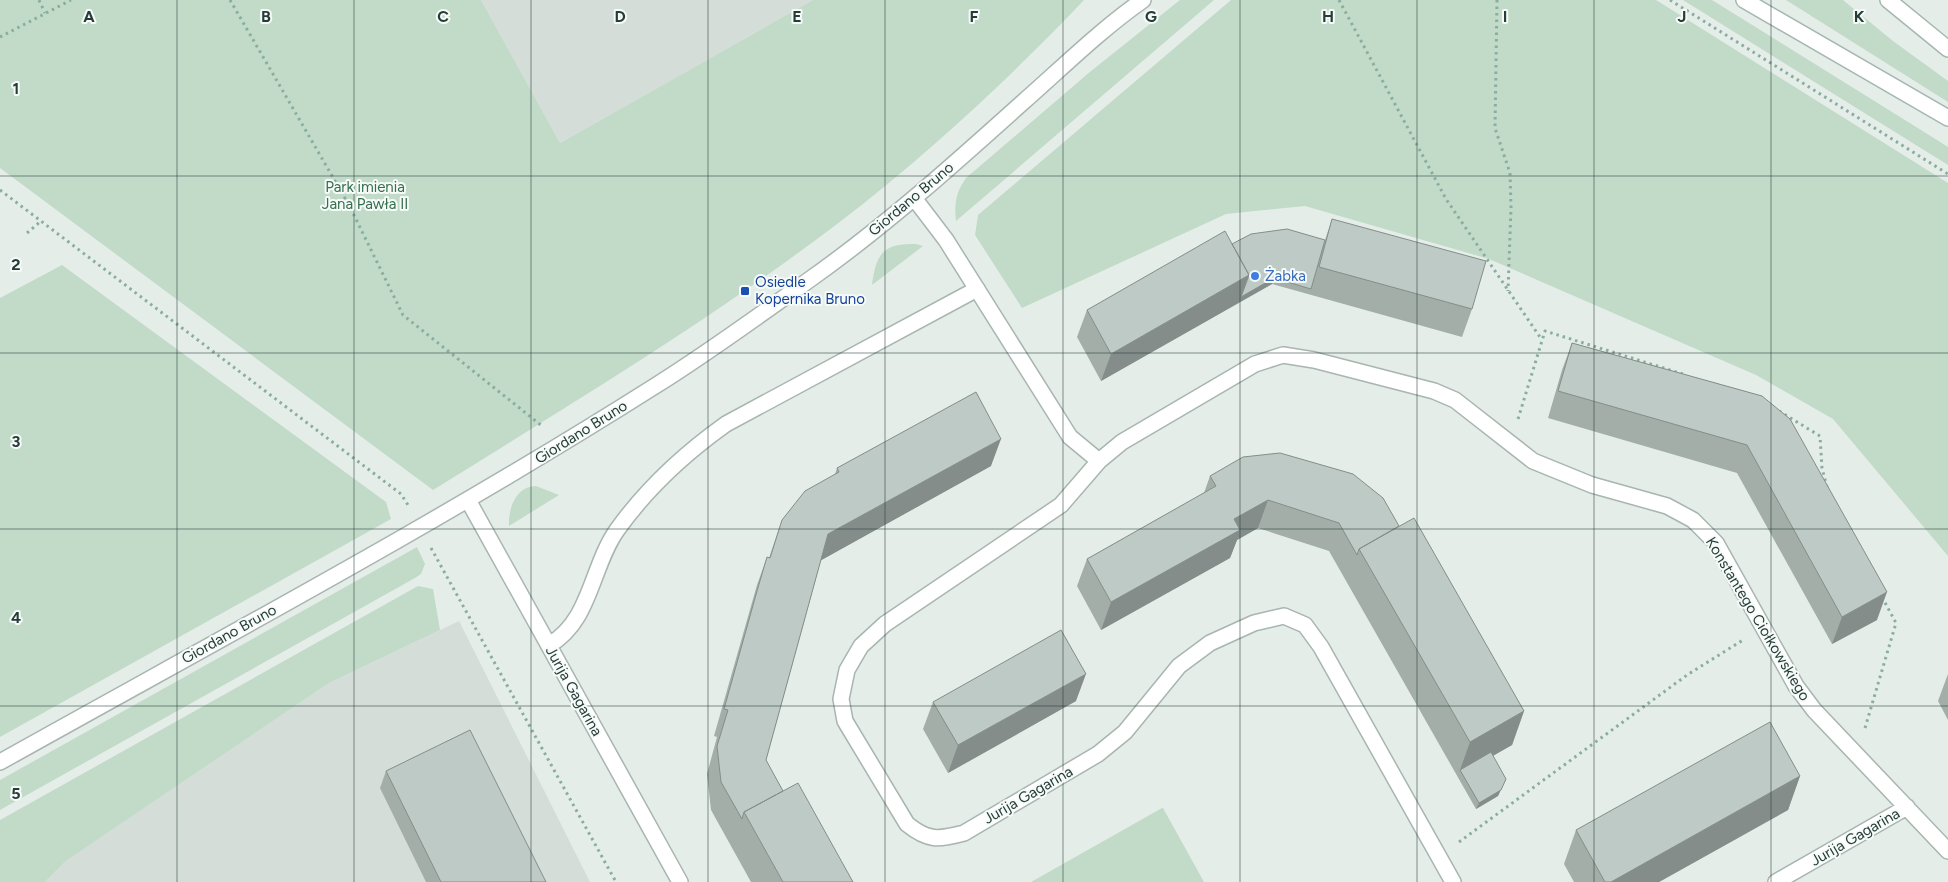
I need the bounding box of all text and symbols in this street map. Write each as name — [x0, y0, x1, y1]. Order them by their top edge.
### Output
text: A — [83, 7, 95, 26]
text: B — [261, 7, 271, 26]
text: C — [437, 7, 449, 26]
text: D — [614, 7, 626, 26]
text: E — [792, 7, 802, 26]
text: F — [970, 7, 979, 26]
text: G — [1145, 7, 1157, 26]
text: H — [1322, 7, 1334, 26]
text: I — [1503, 7, 1507, 26]
text: J — [1678, 7, 1686, 26]
text: K — [1854, 7, 1865, 26]
text: 1 — [13, 79, 19, 98]
street label: Giordano Bruno — [865, 158, 957, 240]
park label: Park imienia Jana Pawła II — [322, 178, 408, 213]
text: 2 — [11, 255, 21, 274]
place label: Żabka — [1265, 267, 1306, 285]
marker: Żabka — [1249, 270, 1261, 282]
place label: Osiedle Kopernika Bruno — [755, 273, 865, 308]
marker: Osiedle Kopernika Bruno — [739, 285, 751, 297]
street label: Giordano Bruno — [531, 396, 631, 468]
text: 3 — [12, 432, 21, 451]
street label: Konstantego Ciołkowskiego — [1702, 534, 1814, 704]
street label: Giordano Bruno — [178, 600, 280, 667]
text: 4 — [11, 608, 21, 627]
street label: Jurija Gagarina — [542, 643, 606, 739]
street label: Jurija Gagarina — [980, 762, 1076, 828]
text: 5 — [11, 784, 21, 803]
street label: Jurija Gagarina — [1807, 804, 1903, 870]

